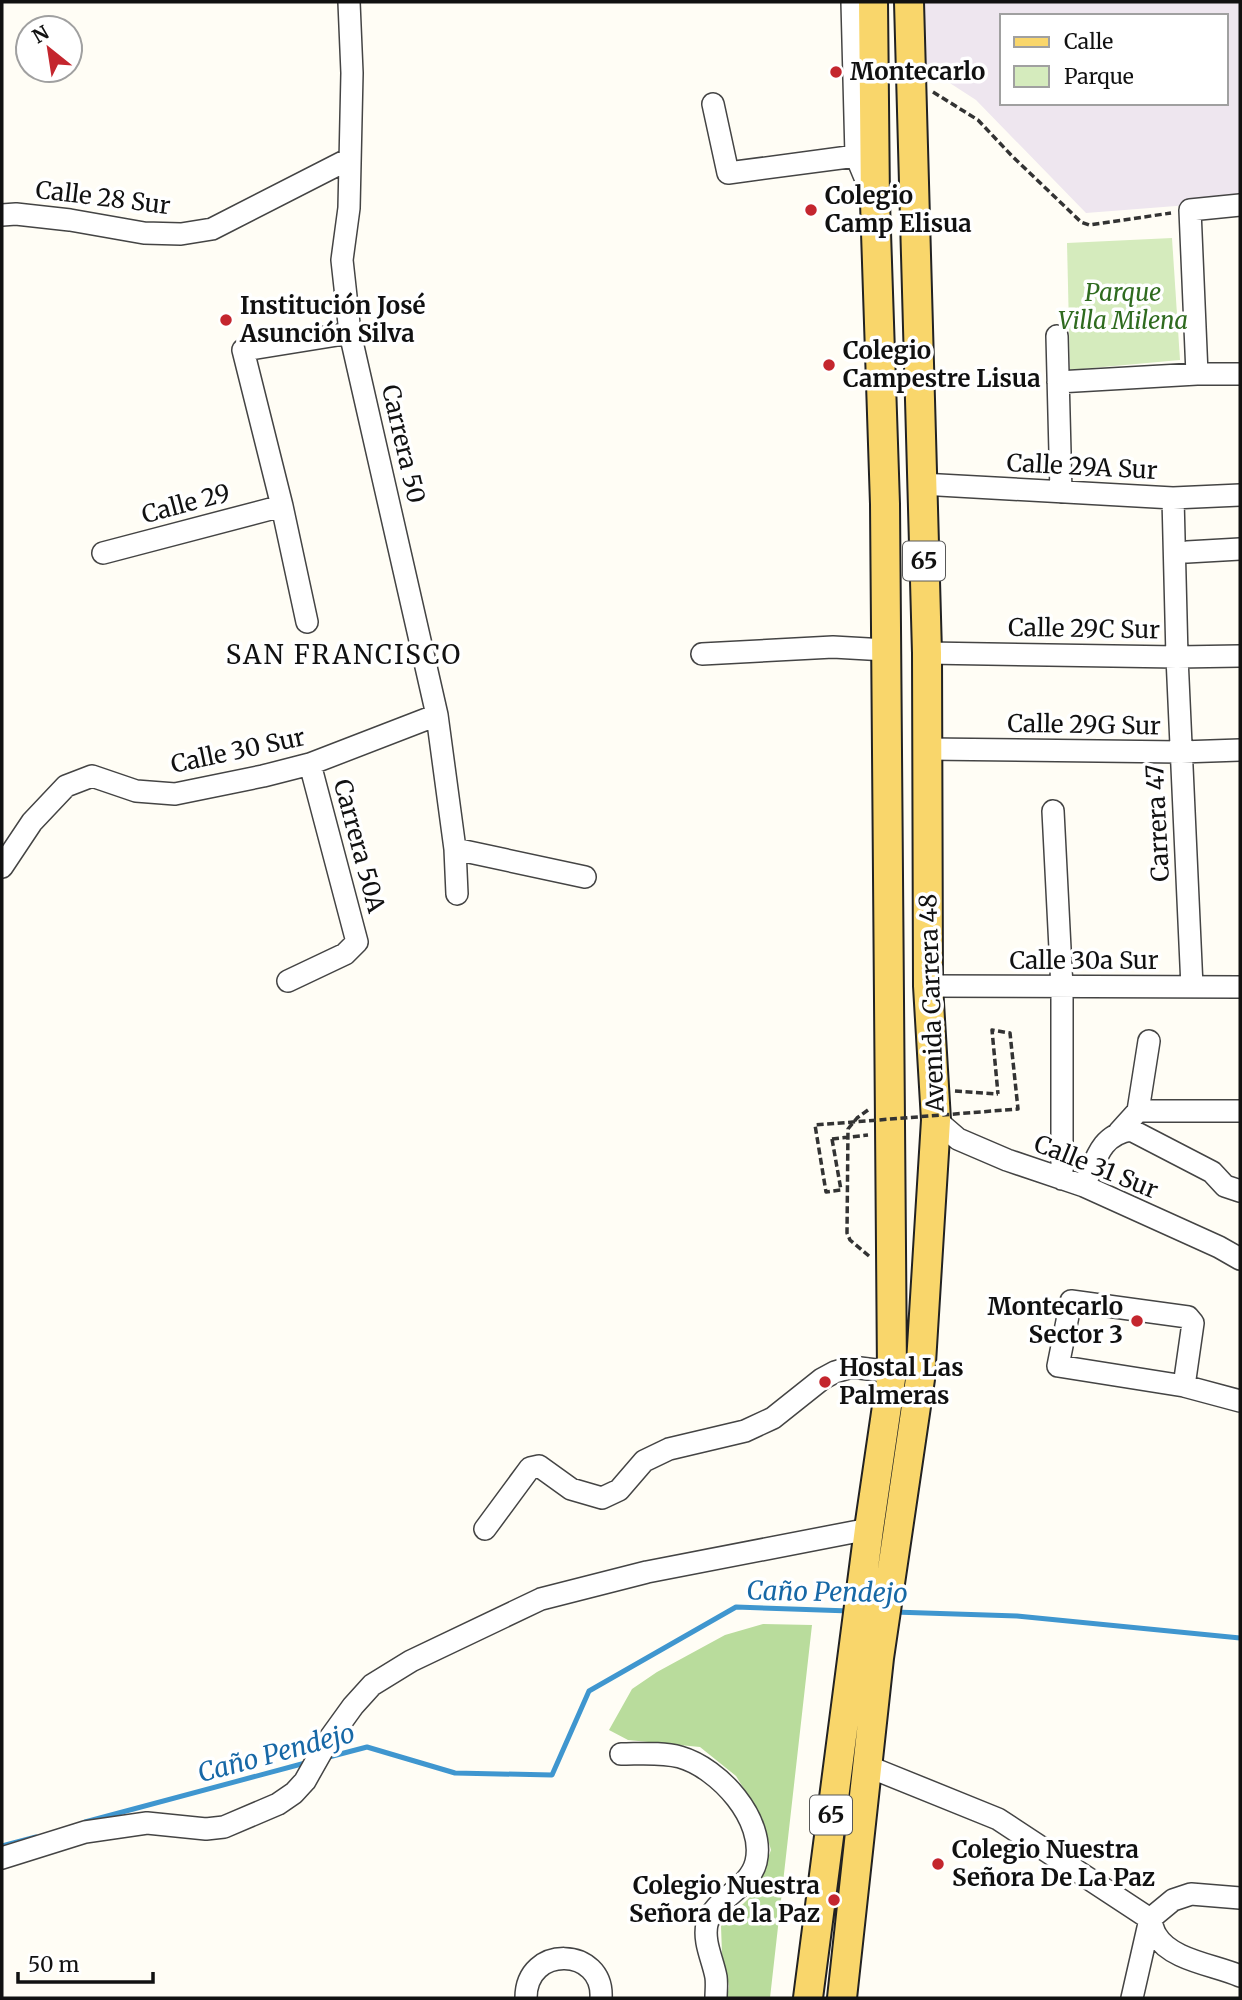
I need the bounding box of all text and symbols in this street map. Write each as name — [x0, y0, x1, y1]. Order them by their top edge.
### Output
north arrow — [14, 14, 84, 84]
legend — [1000, 14, 1228, 105]
text: N — [28, 20, 53, 48]
text: Calle — [1064, 28, 1113, 55]
place label: Montecarlo — [850, 56, 985, 87]
text: Parque — [1064, 63, 1134, 90]
marker: Montecarlo — [828, 64, 844, 80]
street label: Calle 28 Sur — [34, 174, 172, 221]
place label: Colegio Camp Elisua — [825, 180, 972, 239]
marker: Colegio Camp Elisua — [803, 202, 819, 218]
park label: Parque Villa Milena — [1058, 277, 1188, 336]
place label: Institución José Asunción Silva — [239, 290, 426, 349]
marker: Institución José Asunción Silva — [218, 312, 234, 328]
place label: Colegio Campestre Lisua — [843, 335, 1041, 394]
marker: Colegio Campestre Lisua — [821, 357, 837, 373]
street label: Carrera 50 — [375, 382, 432, 506]
street label: Calle 29A Sur — [1006, 447, 1158, 486]
street label: Calle 29 — [138, 477, 233, 530]
road number: 65 — [903, 541, 945, 580]
street label: Calle 29C Sur — [1008, 612, 1160, 645]
district label: SAN FRANCISCO — [226, 638, 462, 671]
street label: Calle 29G Sur — [1007, 708, 1161, 741]
street label: Calle 30 Sur — [168, 721, 308, 780]
street label: Carrera 47 — [1139, 764, 1176, 883]
street label: Carrera 50A — [327, 776, 392, 917]
street label: Avenida Carrera 48 — [912, 893, 951, 1114]
street label: Calle 30a Sur — [1009, 945, 1159, 976]
street label: Calle 31 Sur — [1030, 1128, 1163, 1205]
place label: Montecarlo Sector 3 — [988, 1291, 1123, 1350]
marker: Montecarlo Sector 3 — [1129, 1313, 1145, 1329]
place label: Hostal Las Palmeras — [839, 1352, 964, 1411]
marker: Hostal Las Palmeras — [817, 1374, 833, 1390]
water label: Caño Pendejo — [746, 1574, 908, 1609]
water label: Caño Pendejo — [194, 1716, 358, 1789]
road number: 65 — [810, 1796, 852, 1834]
place label: Colegio Nuestra Señora De La Paz — [952, 1834, 1155, 1893]
marker: Colegio Nuestra Señora De La Paz — [930, 1856, 946, 1872]
place label: Colegio Nuestra Señora de la Paz — [629, 1870, 820, 1929]
marker: Colegio Nuestra Señora de la Paz — [826, 1892, 842, 1908]
scale bar — [18, 1940, 152, 1984]
text: 50 m — [28, 1951, 79, 1978]

